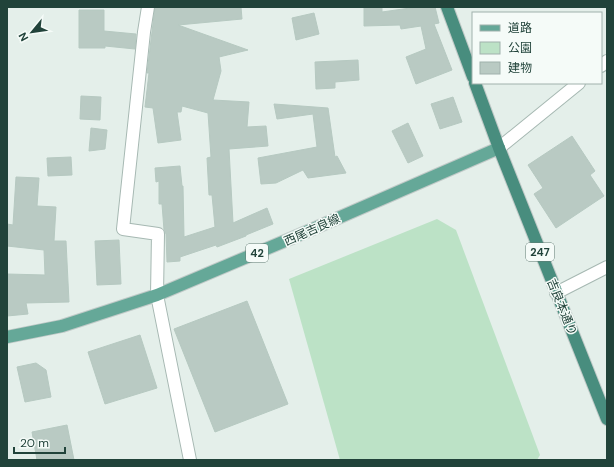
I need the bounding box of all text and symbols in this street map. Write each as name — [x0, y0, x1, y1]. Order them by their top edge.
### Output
north arrow — [12, 12, 52, 52]
legend — [472, 12, 602, 84]
text: 道路 — [508, 20, 532, 36]
text: N — [15, 30, 31, 44]
text: 公園 — [508, 40, 532, 56]
text: 建物 — [508, 60, 532, 76]
street label: 西尾吉良線 — [281, 210, 343, 250]
road number: 247 — [526, 243, 554, 261]
road number: 42 — [246, 244, 268, 262]
street label: 吉良本通り — [543, 276, 581, 338]
scale bar — [14, 429, 65, 455]
text: 20 m — [20, 435, 49, 451]

